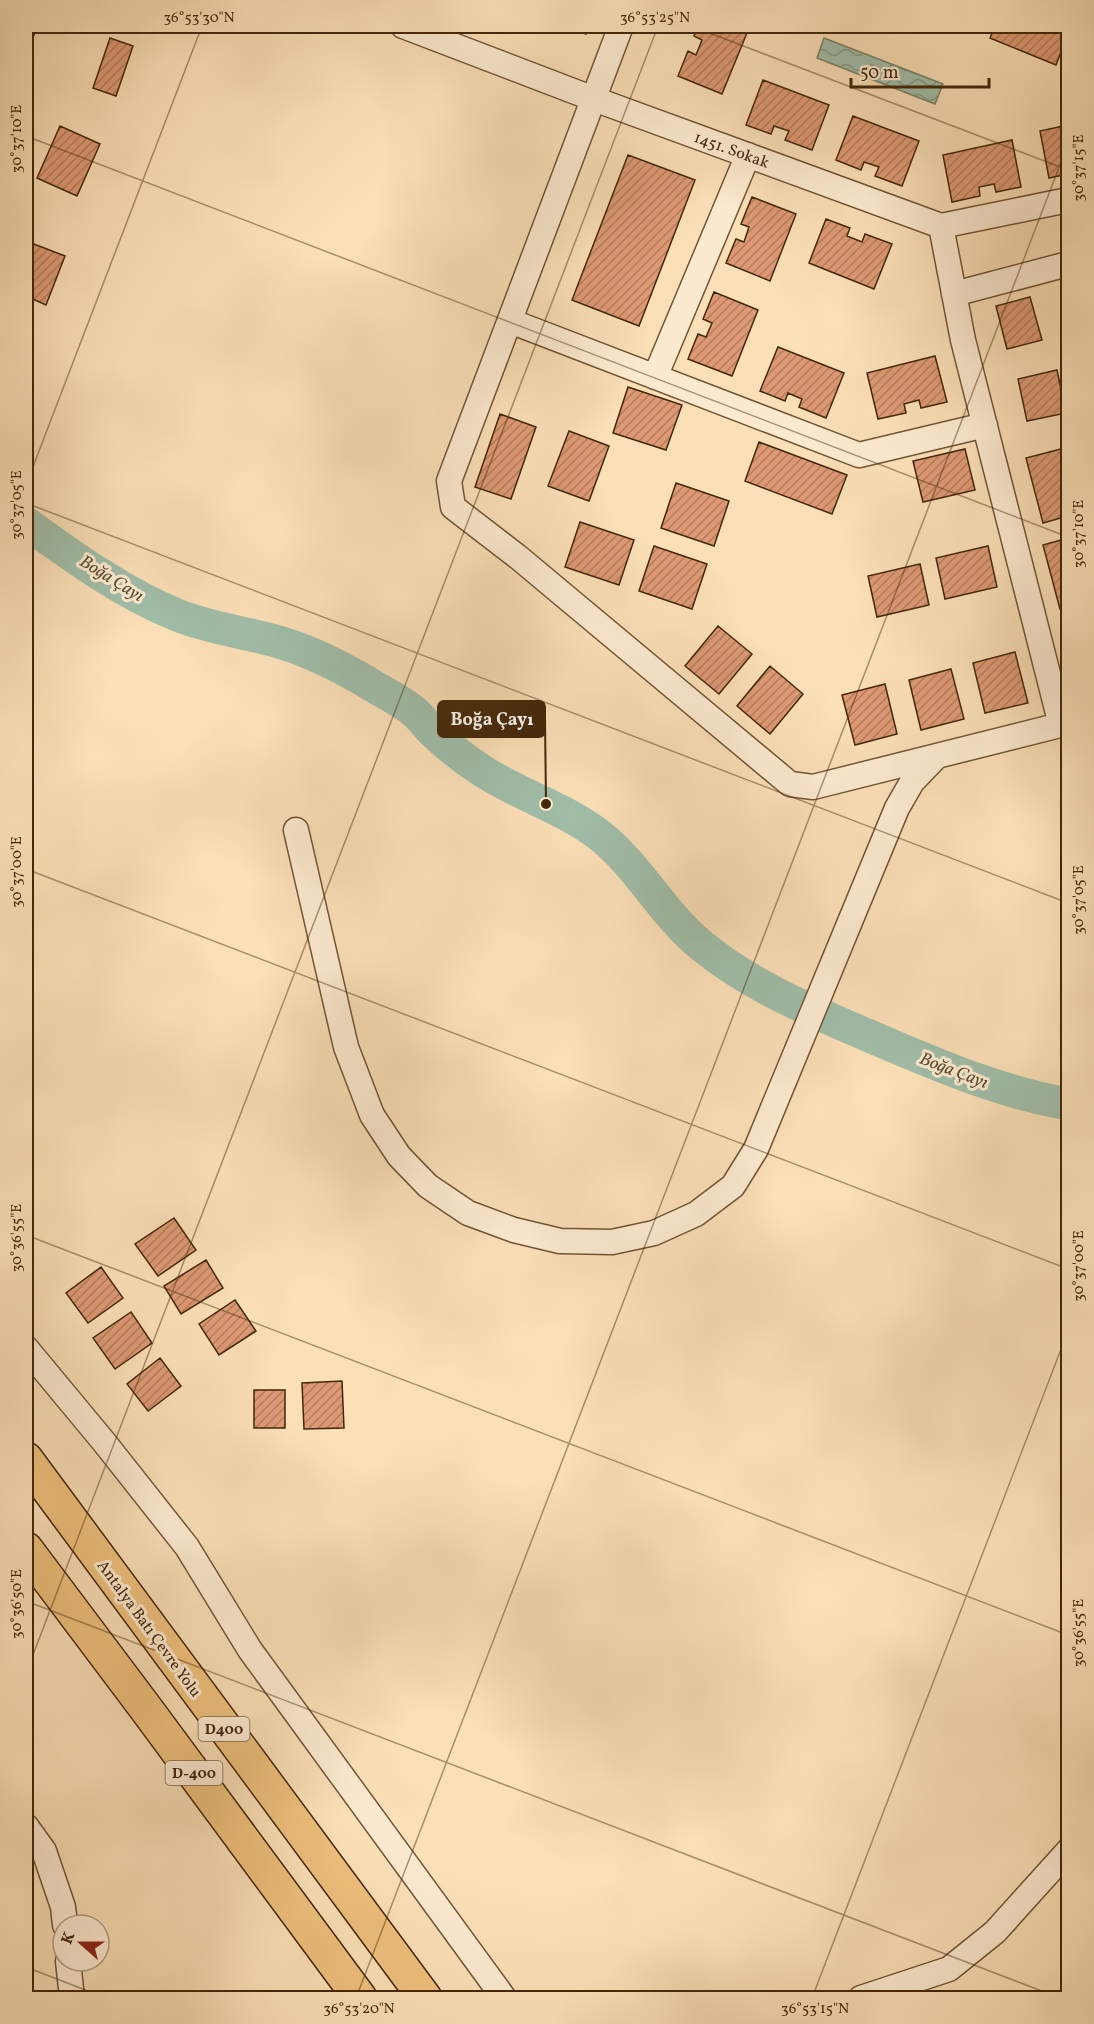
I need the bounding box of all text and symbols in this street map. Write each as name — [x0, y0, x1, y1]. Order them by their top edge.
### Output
text: 36°53'30"N — [163, 8, 235, 29]
text: 36°53'25"N — [620, 8, 690, 29]
scale bar — [851, 51, 989, 89]
text: 50 m — [860, 61, 899, 86]
text: 30°37'10"E — [7, 105, 28, 173]
street label: 1451. Sokak — [691, 127, 772, 175]
text: 30°37'15"E — [1069, 135, 1090, 201]
text: 30°37'05"E — [7, 470, 28, 540]
text: 30°37'10"E — [1069, 500, 1090, 568]
water label: Boğa Çayı — [74, 550, 148, 609]
callout: Boğa Çayı — [438, 701, 545, 737]
text: Boğa Çayı — [451, 708, 533, 733]
text: 30°37'00"E — [7, 836, 28, 908]
text: 30°37'05"E — [1069, 865, 1090, 935]
water label: Boğa Çayı — [916, 1047, 991, 1096]
text: 30°36'55"E — [7, 1204, 28, 1272]
text: 30°37'00"E — [1069, 1230, 1090, 1302]
street label: Antalya Batı Çevre Yolu — [91, 1556, 206, 1702]
text: 30°36'50"E — [7, 1569, 28, 1639]
text: 30°36'55"E — [1069, 1599, 1090, 1667]
road number: D400 — [198, 1717, 250, 1741]
road number: D-400 — [166, 1761, 222, 1785]
north arrow — [51, 1913, 111, 1973]
text: K — [57, 1929, 81, 1948]
text: 36°53'20"N — [323, 1999, 395, 2020]
text: 36°53'15"N — [781, 1999, 849, 2020]

